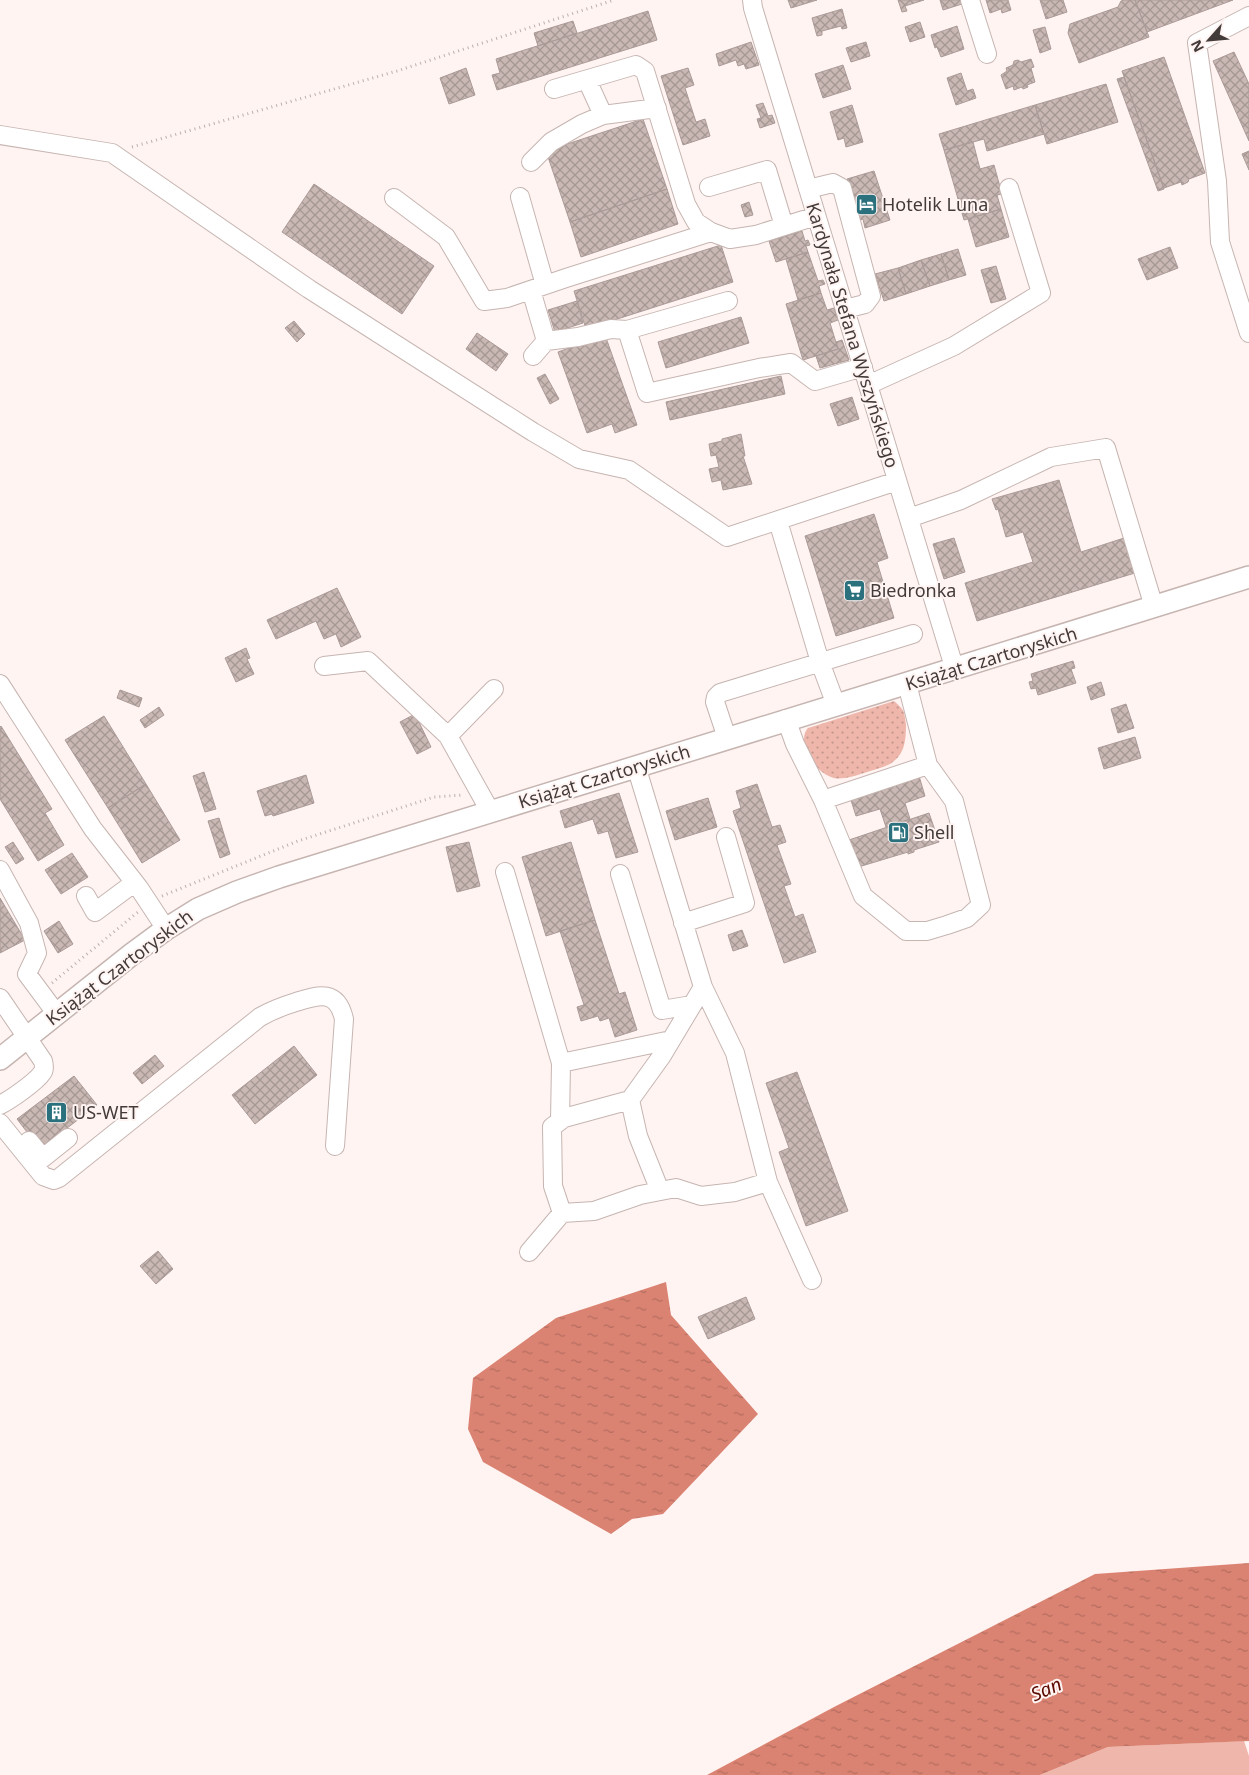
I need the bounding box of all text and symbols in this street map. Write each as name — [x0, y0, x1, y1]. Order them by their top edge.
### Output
north arrow — [1184, 15, 1234, 65]
text: N — [1186, 37, 1208, 56]
hotel icon: Hotelik Luna — [854, 192, 878, 216]
place label: Hotelik Luna — [882, 192, 988, 216]
street label: Kardynała Stefana Wyszyńskiego — [801, 199, 905, 471]
supermarket icon: Biedronka — [842, 578, 866, 602]
place label: Biedronka — [870, 578, 956, 602]
street label: Książąt Czartoryskich — [902, 620, 1080, 696]
street label: Książąt Czartoryskich — [515, 738, 693, 814]
fuel station icon: Shell — [886, 820, 910, 844]
place label: Shell — [914, 820, 954, 844]
street label: Książąt Czartoryskich — [41, 904, 197, 1030]
building icon: US-WET — [45, 1100, 69, 1124]
place label: US-WET — [73, 1100, 139, 1124]
water label: San — [1026, 1671, 1066, 1707]

